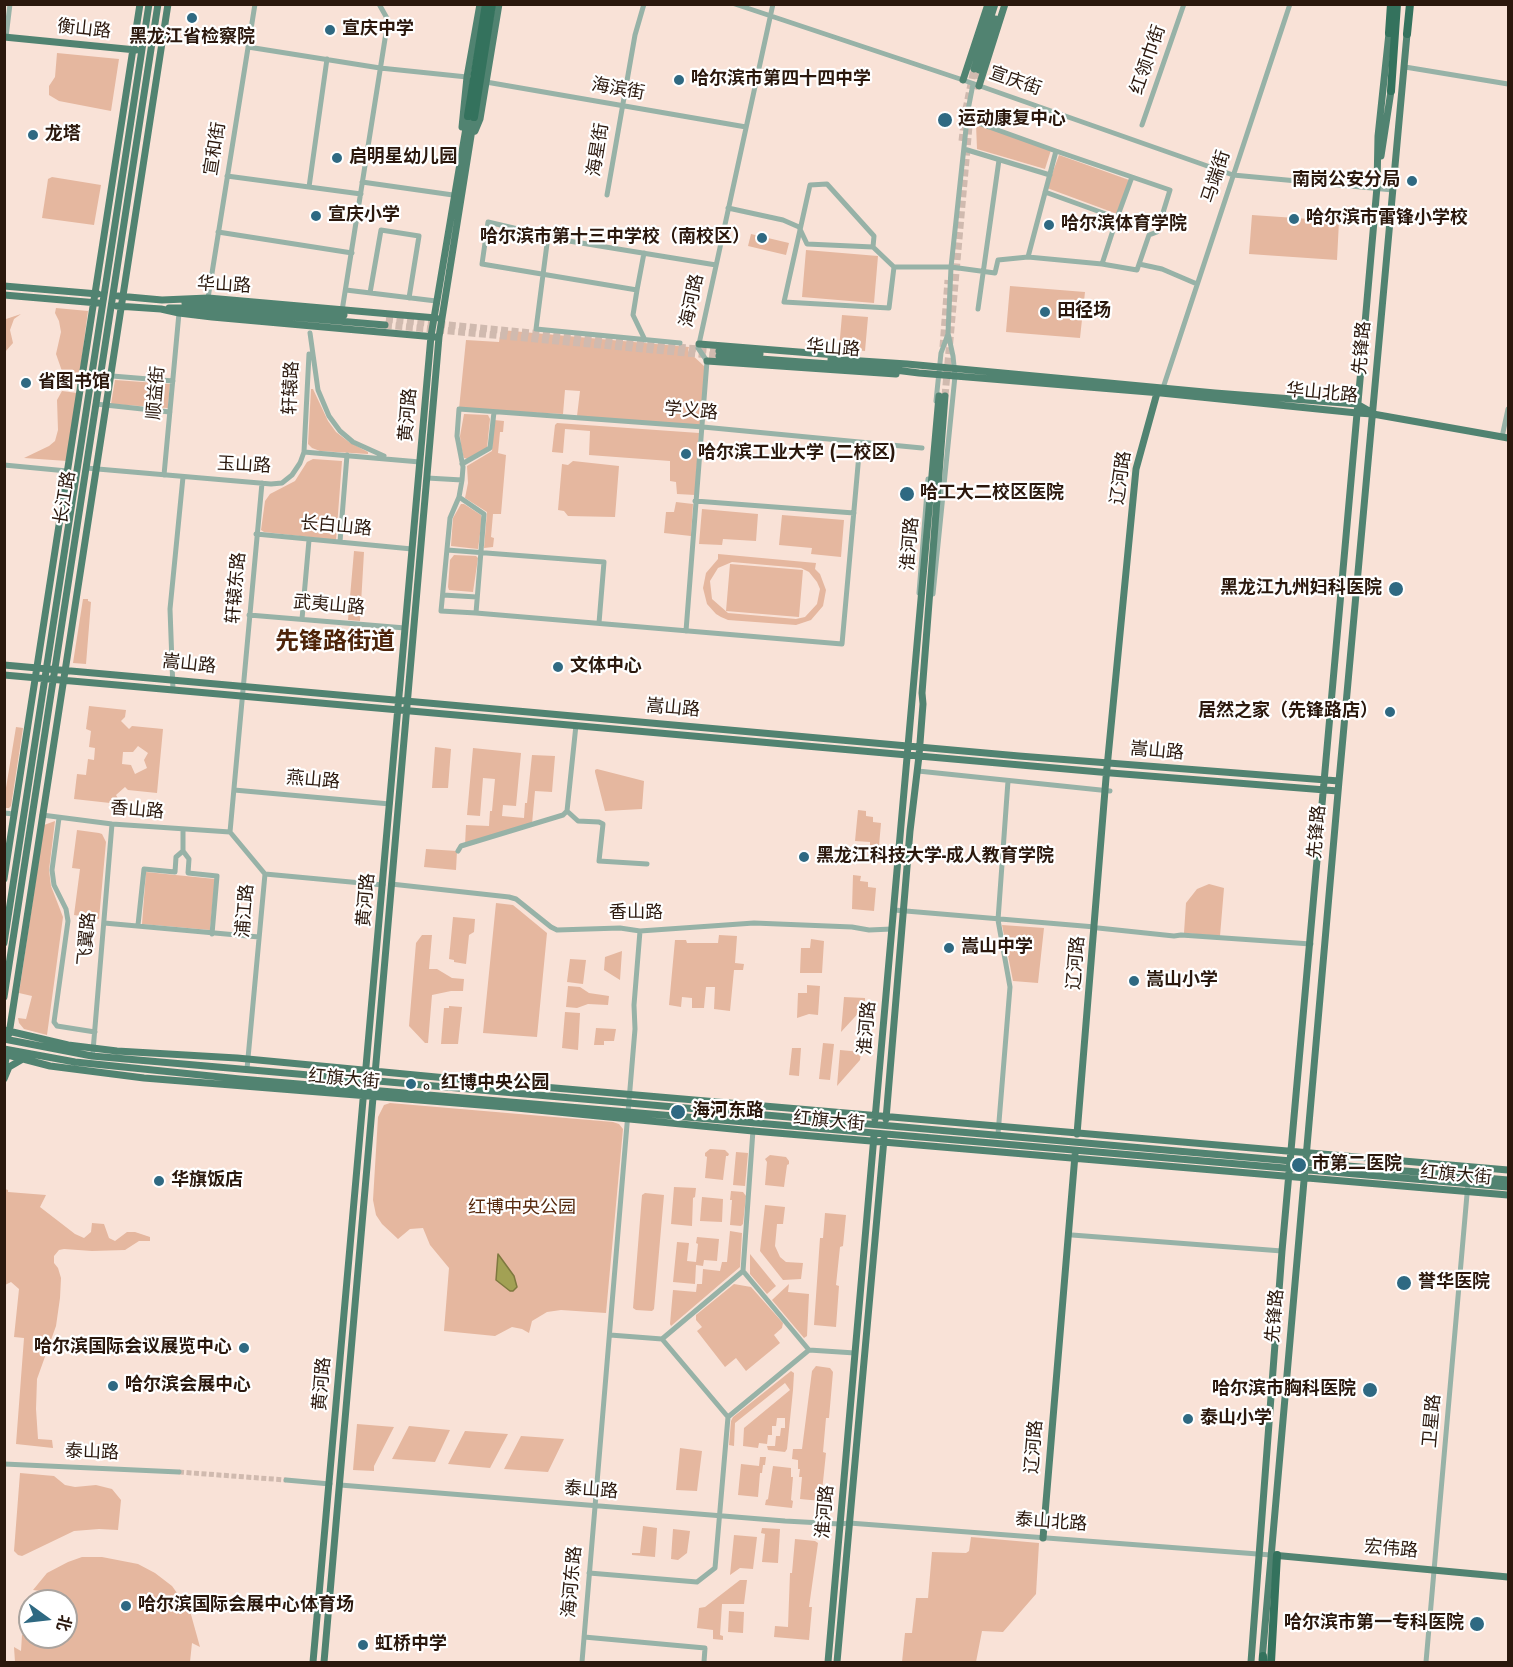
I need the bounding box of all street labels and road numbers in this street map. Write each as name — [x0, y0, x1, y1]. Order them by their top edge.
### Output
street label: 衡山路 — [56, 16, 112, 44]
street label: 红领巾街 — [1127, 22, 1171, 98]
street label: 宣庆街 — [986, 63, 1044, 101]
street label: 海滨街 — [590, 75, 646, 105]
street label: 宣和街 — [201, 121, 231, 177]
street label: 海星街 — [584, 122, 614, 178]
street label: 马端街 — [1198, 148, 1236, 206]
street label: 海河路 — [677, 272, 709, 330]
street label: 华山路 — [196, 274, 252, 298]
street label: 先锋路 — [1350, 320, 1376, 376]
street label: 华山路 — [805, 336, 861, 362]
street label: 轩辕路 — [280, 360, 304, 416]
street label: 顺益街 — [144, 365, 170, 421]
street label: 华山北路 — [1285, 380, 1359, 408]
street label: 黄河路 — [396, 387, 422, 443]
street label: 学义路 — [663, 399, 719, 425]
street label: 辽河路 — [1108, 450, 1136, 506]
street label: 玉山路 — [216, 454, 272, 478]
street label: 长江路 — [51, 470, 81, 526]
street label: 长白山路 — [299, 513, 373, 541]
street label: 淮河路 — [898, 516, 924, 572]
street label: 轩辕东路 — [223, 551, 251, 625]
street label: 武夷山路 — [292, 592, 366, 620]
street label: 嵩山路 — [161, 651, 217, 679]
street label: 嵩山路 — [645, 696, 701, 722]
street label: 嵩山路 — [1129, 739, 1185, 765]
street label: 燕山路 — [285, 768, 341, 794]
street label: 香山路 — [109, 798, 165, 824]
street label: 先锋路 — [1305, 804, 1331, 860]
street label: 黄河路 — [354, 872, 380, 928]
street label: 浦江路 — [233, 883, 259, 939]
street label: 香山路 — [609, 903, 663, 925]
street label: 飞翼路 — [75, 911, 101, 967]
street label: 辽河路 — [1064, 935, 1090, 991]
street label: 淮河路 — [855, 1000, 881, 1056]
street label: 红旗大街 — [307, 1066, 381, 1094]
street label: 红旗大街 — [792, 1108, 866, 1136]
street label: 红旗大街 — [1419, 1162, 1493, 1190]
street label: 先锋路 — [1263, 1288, 1289, 1344]
street label: 黄河路 — [310, 1356, 336, 1412]
street label: 卫星路 — [1420, 1393, 1446, 1449]
street label: 辽河路 — [1022, 1419, 1048, 1475]
street label: 泰山路 — [65, 1441, 119, 1465]
street label: 泰山路 — [563, 1478, 619, 1504]
street label: 淮河路 — [813, 1484, 839, 1540]
street label: 泰山北路 — [1014, 1510, 1088, 1536]
street label: 宏伟路 — [1363, 1537, 1419, 1563]
street label: 海河东路 — [559, 1545, 587, 1619]

